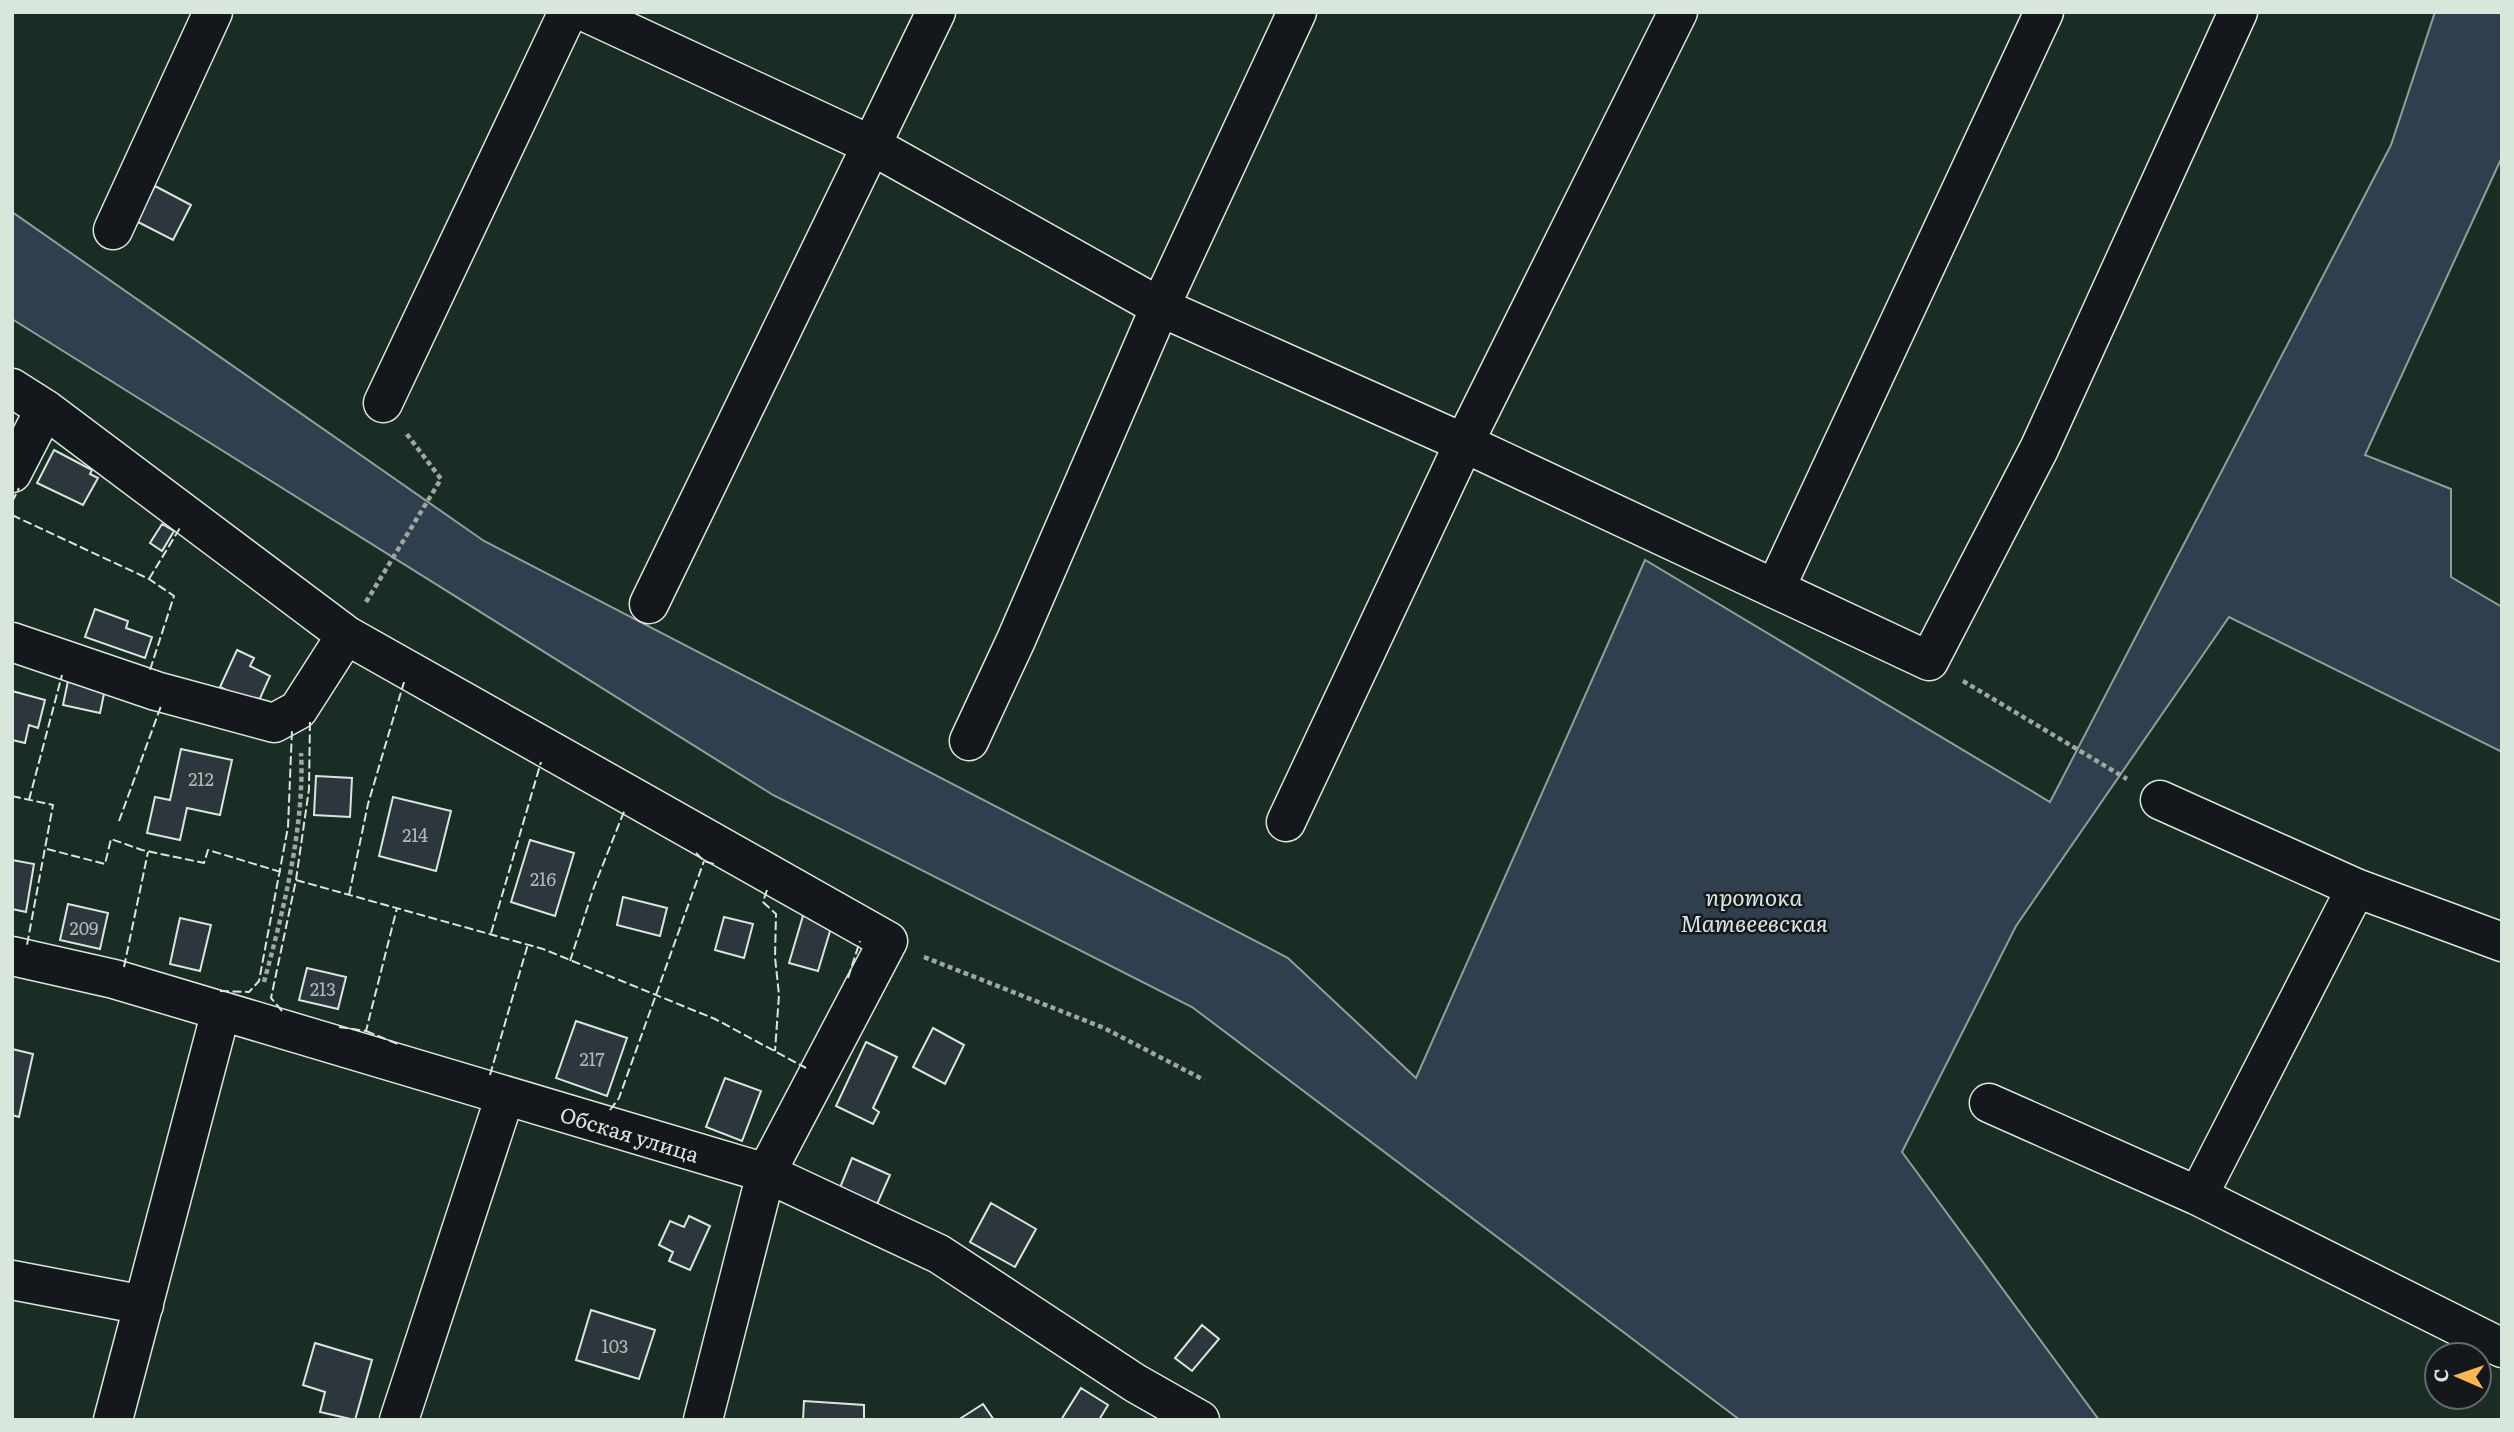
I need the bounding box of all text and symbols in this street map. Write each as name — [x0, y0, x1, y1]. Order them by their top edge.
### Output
house number: 212 — [188, 765, 214, 792]
house number: 214 — [402, 821, 428, 848]
house number: 216 — [530, 865, 556, 892]
water label: протока Матвеевская — [1680, 879, 1828, 939]
house number: 209 — [70, 914, 98, 941]
house number: 213 — [310, 975, 336, 1002]
house number: 217 — [579, 1045, 605, 1072]
street label: Обская улица — [557, 1097, 704, 1169]
house number: 103 — [601, 1332, 629, 1359]
north arrow — [2423, 1341, 2493, 1411]
text: С — [2426, 1368, 2454, 1383]

